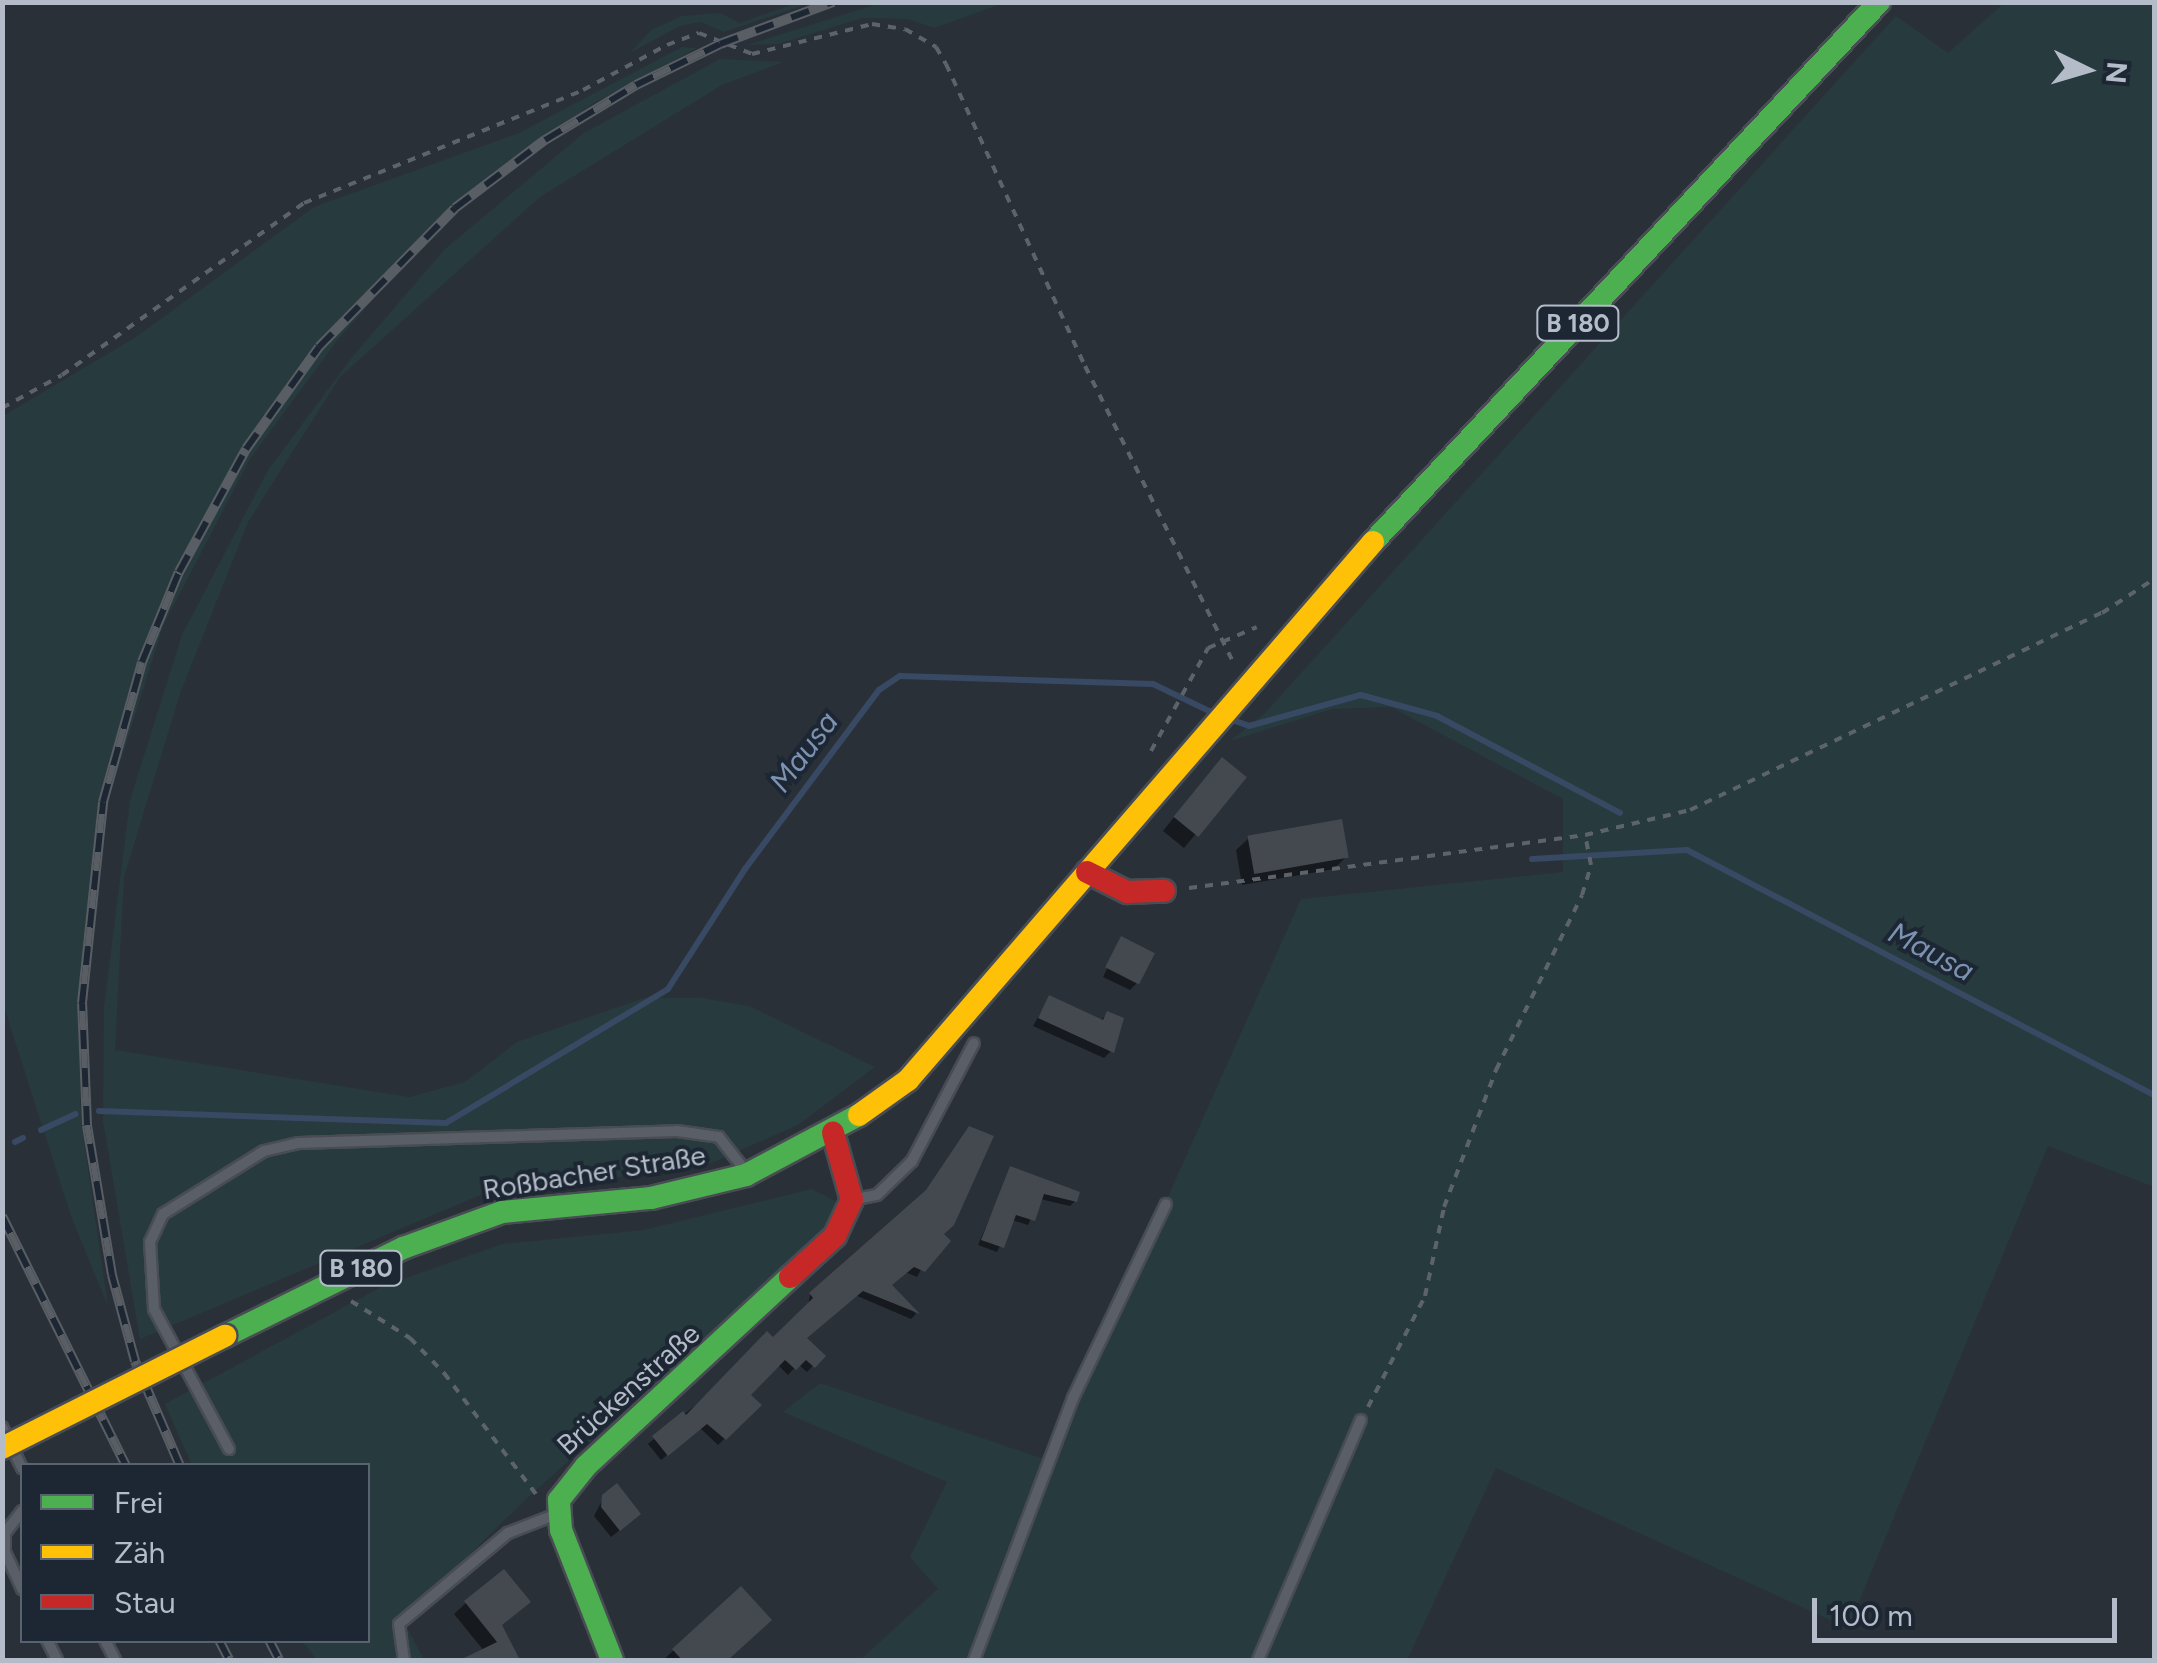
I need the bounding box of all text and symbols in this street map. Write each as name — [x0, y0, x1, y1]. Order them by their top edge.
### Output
north arrow — [2037, 20, 2137, 120]
text: N — [2099, 60, 2135, 85]
road number: B 180 — [1536, 303, 1620, 343]
water label: Mausa — [762, 705, 846, 799]
water label: Mausa — [1882, 915, 1980, 989]
street label: Roßbacher Straße — [480, 1138, 708, 1206]
road number: B 180 — [318, 1248, 404, 1288]
street label: Brückenstraße — [550, 1316, 706, 1462]
legend — [20, 1463, 370, 1643]
text: Frei — [114, 1484, 163, 1521]
text: Zäh — [114, 1534, 165, 1571]
scale bar — [1817, 1578, 2122, 1640]
text: Stau — [114, 1584, 176, 1621]
text: 100 m — [1829, 1597, 1913, 1634]

